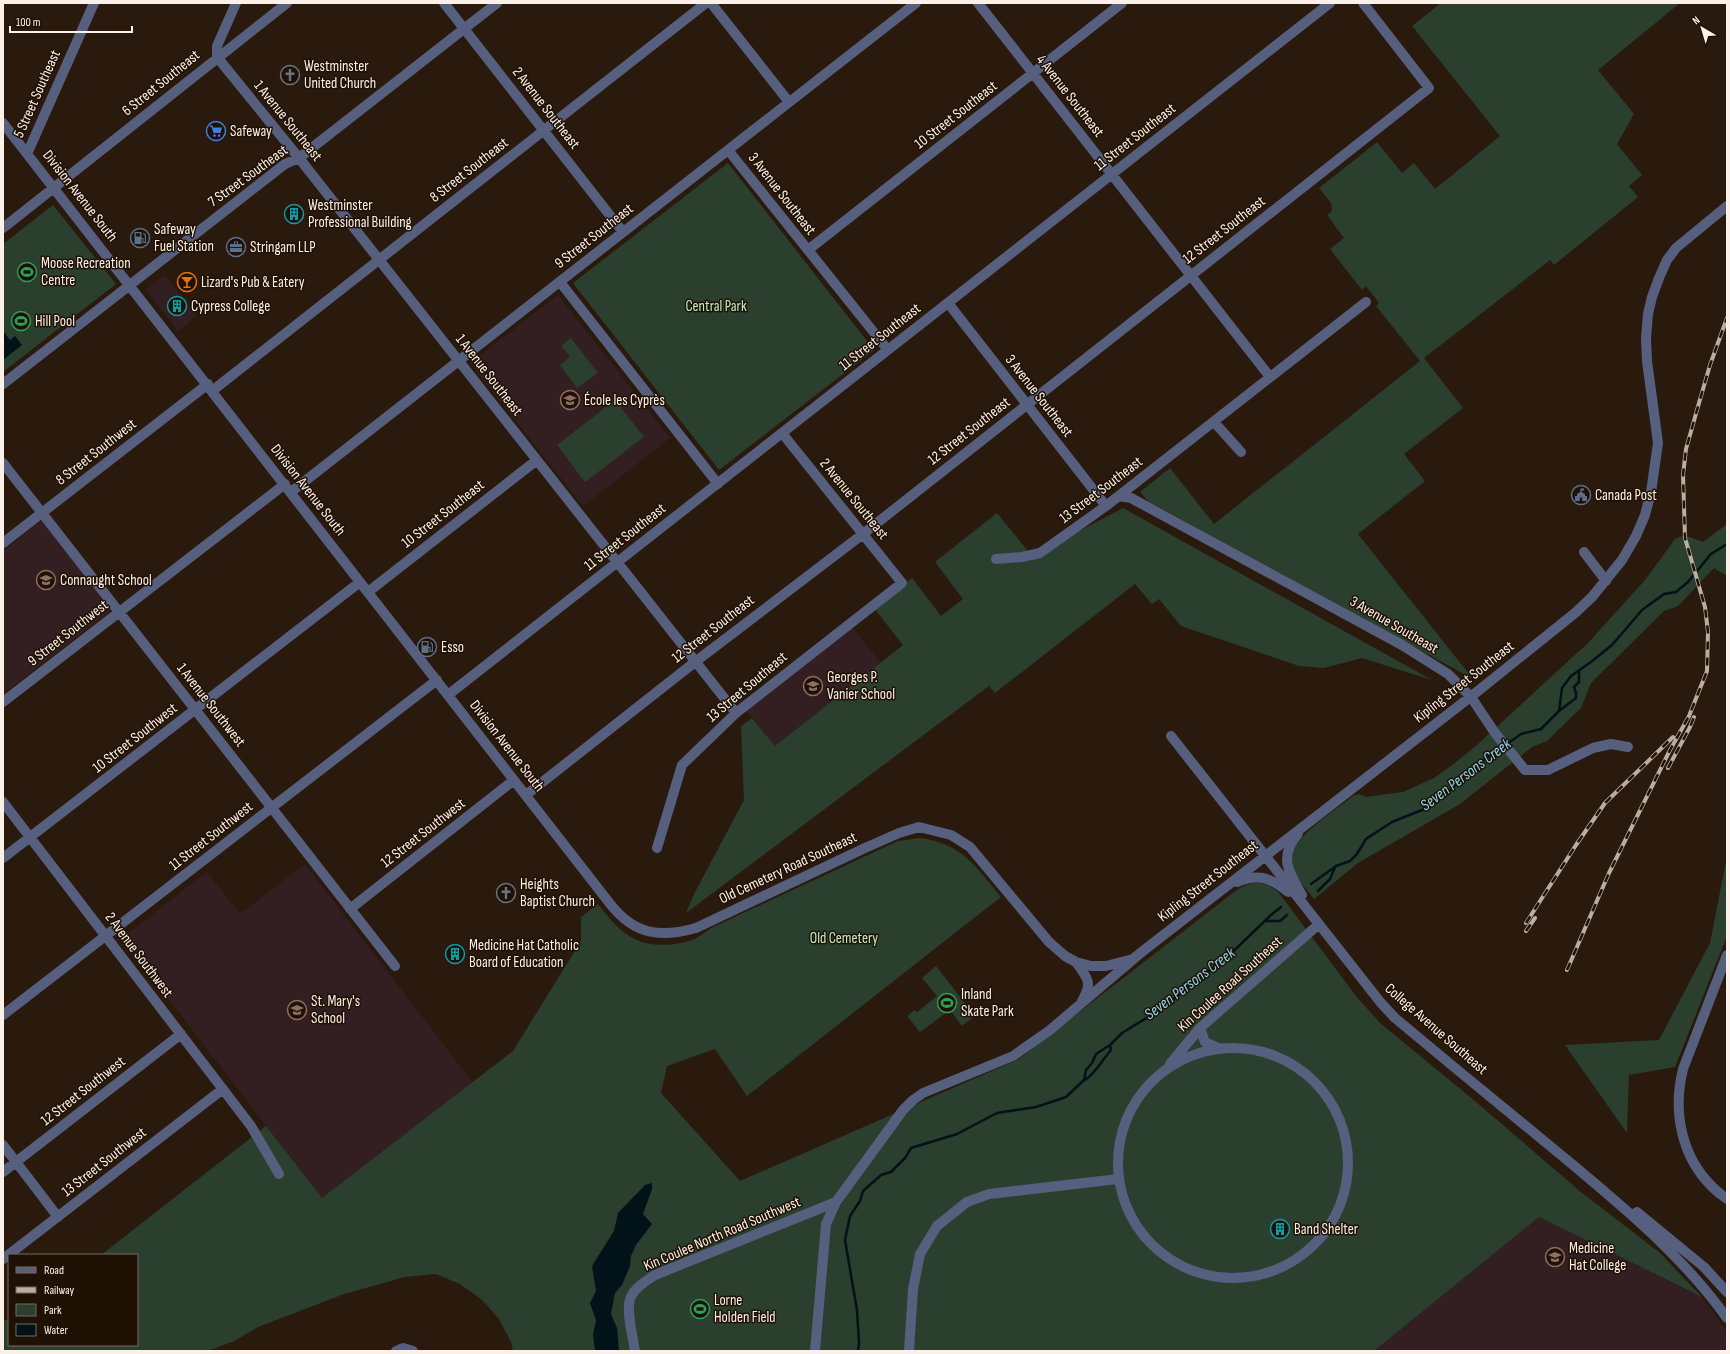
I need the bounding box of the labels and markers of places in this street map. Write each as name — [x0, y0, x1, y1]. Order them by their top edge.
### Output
place label: Westminster United Church — [304, 57, 376, 93]
church icon: Westminster United Church — [279, 64, 301, 86]
supermarket icon: Safeway — [205, 120, 227, 142]
place label: Safeway — [230, 122, 272, 141]
place label: Westminster Professional Building — [308, 196, 412, 232]
building icon: Westminster Professional Building — [283, 203, 305, 225]
place label: Safeway Fuel Station — [154, 220, 214, 256]
fuel station icon: Safeway Fuel Station — [129, 227, 151, 249]
office icon: Stringam LLP — [225, 236, 247, 258]
place label: Stringam LLP — [250, 238, 316, 257]
place label: Moose Recreation Centre — [41, 254, 131, 290]
sports icon: Moose Recreation Centre — [16, 261, 38, 283]
bar icon: Lizard's Pub & Eatery — [176, 271, 198, 293]
place label: Lizard's Pub & Eatery — [201, 273, 305, 292]
building icon: Cypress College — [166, 295, 188, 317]
place label: Cypress College — [191, 297, 270, 316]
sports icon: Hill Pool — [10, 310, 32, 332]
place label: Hill Pool — [35, 312, 75, 331]
school or university icon: École les Cyprès — [559, 389, 581, 411]
place label: École les Cyprès — [584, 391, 665, 410]
public building icon: Canada Post — [1570, 484, 1592, 506]
place label: Canada Post — [1595, 486, 1657, 505]
school or university icon: Connaught School — [35, 569, 57, 591]
place label: Connaught School — [60, 571, 152, 590]
fuel station icon: Esso — [416, 636, 438, 658]
place label: Esso — [441, 638, 464, 657]
place label: Georges P. Vanier School — [827, 668, 895, 704]
school or university icon: Georges P. Vanier School — [802, 675, 824, 697]
place label: Heights Baptist Church — [520, 875, 595, 911]
church icon: Heights Baptist Church — [495, 882, 517, 904]
place label: Medicine Hat Catholic Board of Education — [469, 936, 579, 972]
building icon: Medicine Hat Catholic Board of Education — [444, 943, 466, 965]
place label: Inland Skate Park — [961, 985, 1014, 1021]
place label: St. Mary's School — [311, 992, 360, 1028]
sports icon: Inland Skate Park — [936, 992, 958, 1014]
school or university icon: St. Mary's School — [286, 999, 308, 1021]
building icon: Band Shelter — [1269, 1218, 1291, 1240]
place label: Band Shelter — [1294, 1220, 1359, 1239]
place label: Medicine Hat College — [1569, 1239, 1626, 1275]
school or university icon: Medicine Hat College — [1544, 1246, 1566, 1268]
place label: Lorne Holden Field — [714, 1291, 776, 1327]
sports icon: Lorne Holden Field — [689, 1298, 711, 1320]

